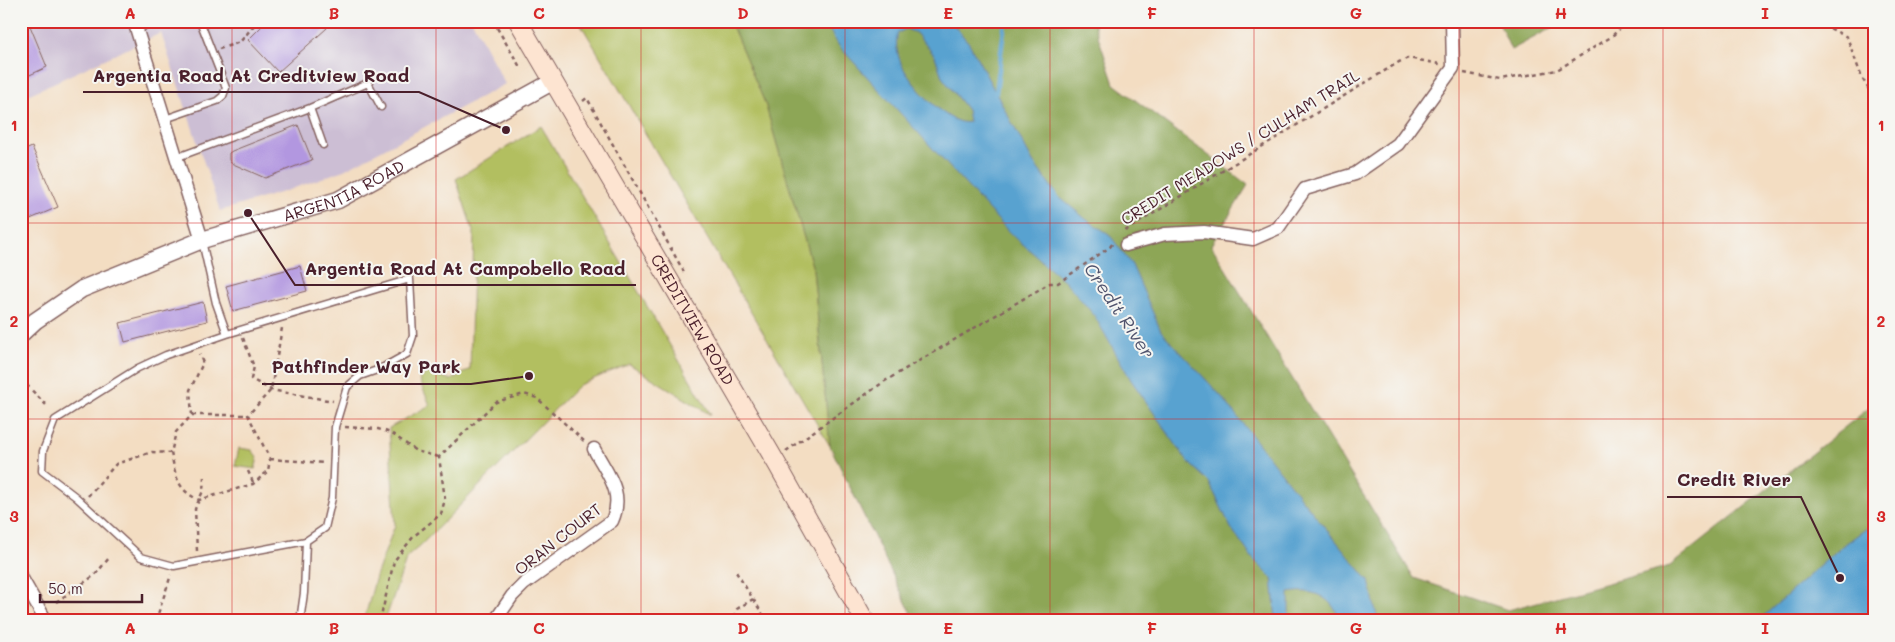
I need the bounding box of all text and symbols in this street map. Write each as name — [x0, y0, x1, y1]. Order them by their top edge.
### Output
text: A — [124, 2, 136, 23]
text: B — [329, 2, 339, 23]
text: C — [533, 2, 545, 23]
text: D — [737, 2, 749, 23]
text: E — [943, 2, 953, 23]
text: F — [1147, 2, 1157, 23]
text: G — [1350, 2, 1362, 23]
text: H — [1555, 2, 1567, 23]
text: I — [1761, 2, 1769, 23]
callout: Argentia Road At Creditview Road — [83, 59, 419, 92]
text: Argentia Road At Creditview Road — [93, 63, 409, 87]
street label: CREDIT MEADOWS / CULHAM TRAIL — [1116, 64, 1364, 229]
text: 1 — [10, 114, 18, 135]
text: 1 — [1877, 114, 1885, 135]
street label: ARGENTIA ROAD — [280, 154, 408, 226]
street label: CREDITVIEW ROAD — [647, 250, 740, 389]
callout: Argentia Road At Campobello Road — [295, 252, 636, 285]
text: Argentia Road At Campobello Road — [305, 256, 625, 280]
water label: Credit River — [1079, 258, 1161, 363]
text: 2 — [10, 310, 19, 331]
text: 2 — [1877, 310, 1886, 331]
callout: Pathfinder Way Park — [262, 351, 471, 384]
text: Pathfinder Way Park — [272, 354, 460, 378]
callout: Credit River — [1667, 464, 1801, 497]
text: Credit River — [1677, 467, 1791, 491]
street label: ORAN COURT — [510, 498, 606, 579]
text: 3 — [9, 505, 19, 526]
text: 3 — [1876, 505, 1886, 526]
scale bar — [40, 572, 142, 604]
text: 50 m — [48, 578, 83, 598]
text: A — [124, 617, 136, 638]
text: B — [329, 617, 339, 638]
text: C — [533, 617, 545, 638]
text: D — [737, 617, 749, 638]
text: E — [943, 617, 953, 638]
text: F — [1147, 617, 1157, 638]
text: G — [1350, 617, 1362, 638]
text: H — [1555, 617, 1567, 638]
text: I — [1761, 617, 1769, 638]

